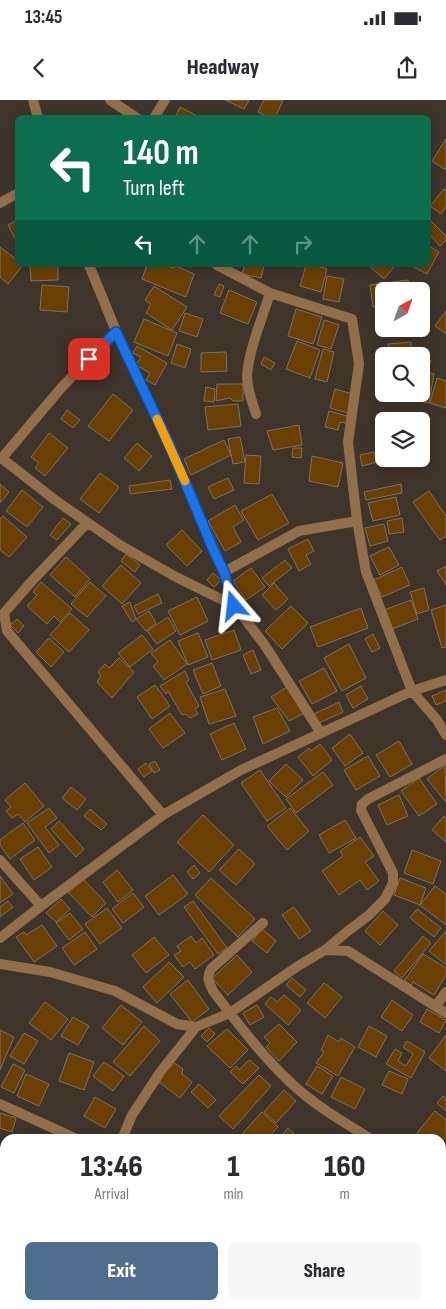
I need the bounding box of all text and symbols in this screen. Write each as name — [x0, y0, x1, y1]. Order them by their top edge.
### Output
text: 13:45 — [25, 6, 62, 29]
icon: back — [25, 54, 53, 82]
text: Headway — [187, 54, 259, 81]
icon: share — [393, 54, 421, 82]
text: 140 m — [123, 132, 199, 175]
icon: left — [40, 135, 105, 200]
text: Turn left — [123, 175, 185, 202]
icon: left — [130, 230, 158, 258]
icon: ahead — [183, 230, 211, 258]
icon: ahead — [236, 230, 264, 258]
icon: right — [289, 230, 317, 258]
north arrow — [375, 282, 430, 338]
map controls — [375, 282, 430, 467]
pin — [68, 338, 110, 380]
icon: arrive — [75, 345, 103, 373]
button: search — [375, 347, 430, 402]
button: layers — [375, 412, 430, 467]
position arrow — [207, 579, 259, 631]
text: 13:46 — [80, 1149, 143, 1185]
text: 1 — [227, 1149, 240, 1185]
text: 160 — [324, 1149, 366, 1185]
text: Arrival — [94, 1185, 129, 1204]
text: min — [223, 1185, 243, 1204]
text: m — [340, 1185, 350, 1204]
button: Exit — [25, 1242, 218, 1300]
button: Share — [228, 1242, 421, 1300]

